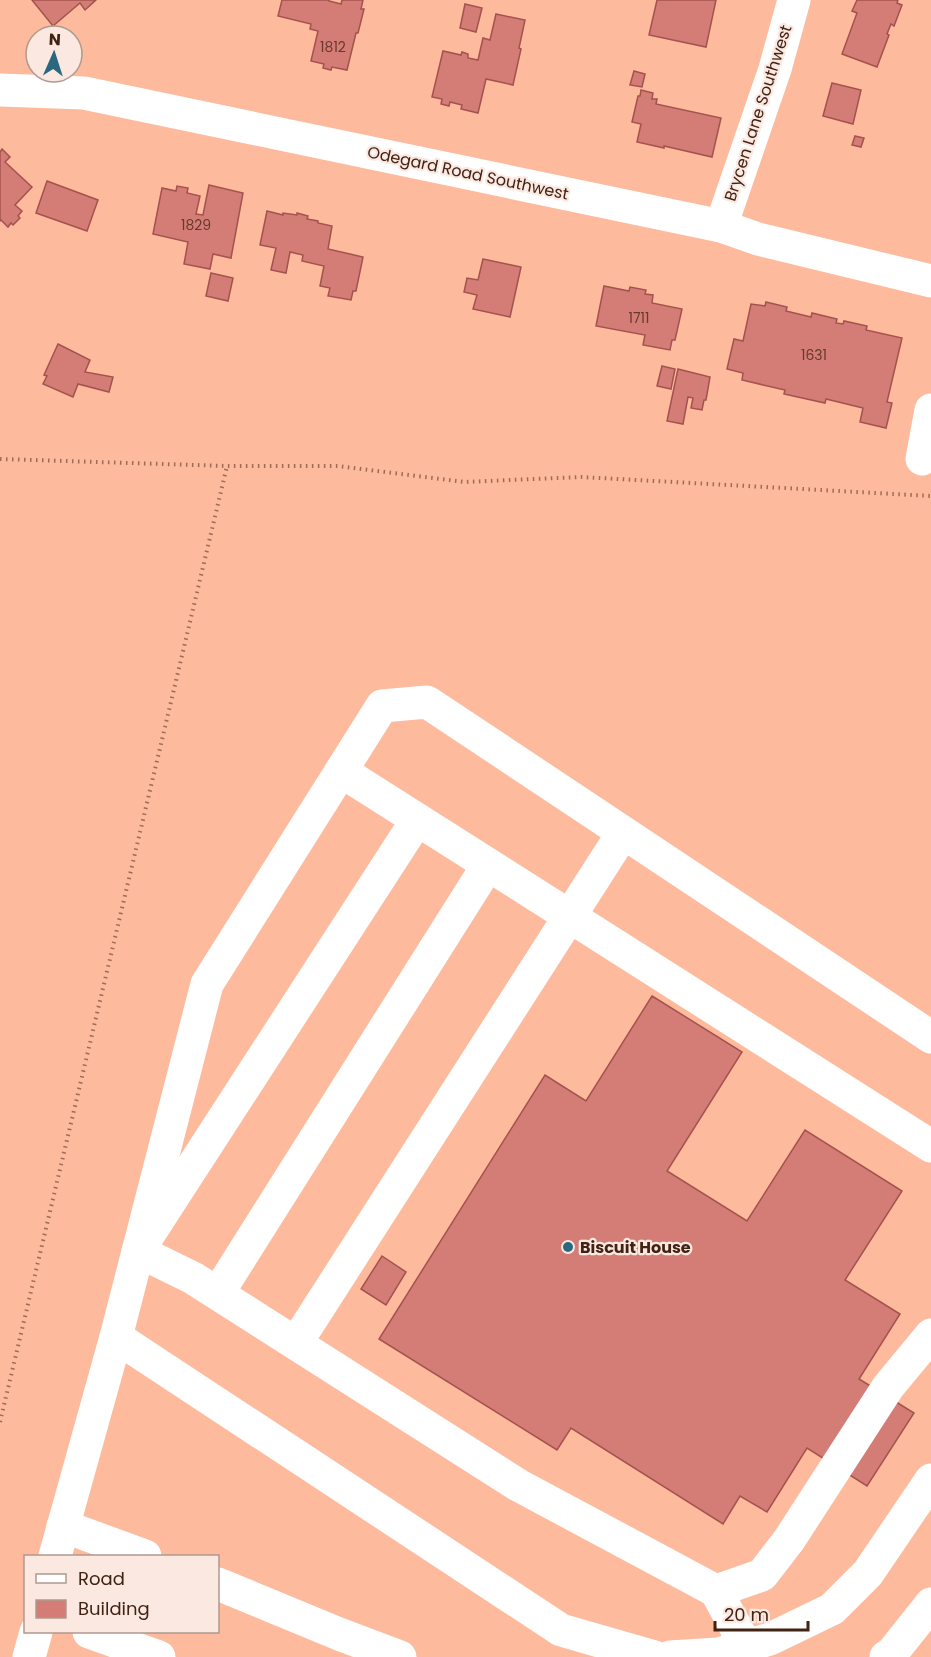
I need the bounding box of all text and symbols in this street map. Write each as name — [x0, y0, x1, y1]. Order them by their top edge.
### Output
street label: Brycen Lane Southwest — [719, 22, 797, 204]
north arrow — [24, 24, 84, 84]
text: N — [48, 28, 61, 51]
house number: 1812 — [320, 37, 346, 57]
street label: Odegard Road Southwest — [365, 140, 571, 206]
house number: 1829 — [181, 215, 211, 235]
house number: 1711 — [628, 308, 650, 328]
house number: 1631 — [801, 345, 827, 365]
place label: Biscuit House — [580, 1236, 691, 1259]
marker: Biscuit House — [561, 1240, 575, 1254]
legend — [24, 1555, 219, 1633]
text: Road — [78, 1566, 125, 1591]
scale bar — [715, 1594, 808, 1632]
text: Building — [78, 1596, 150, 1621]
text: 20 m — [724, 1602, 769, 1627]

